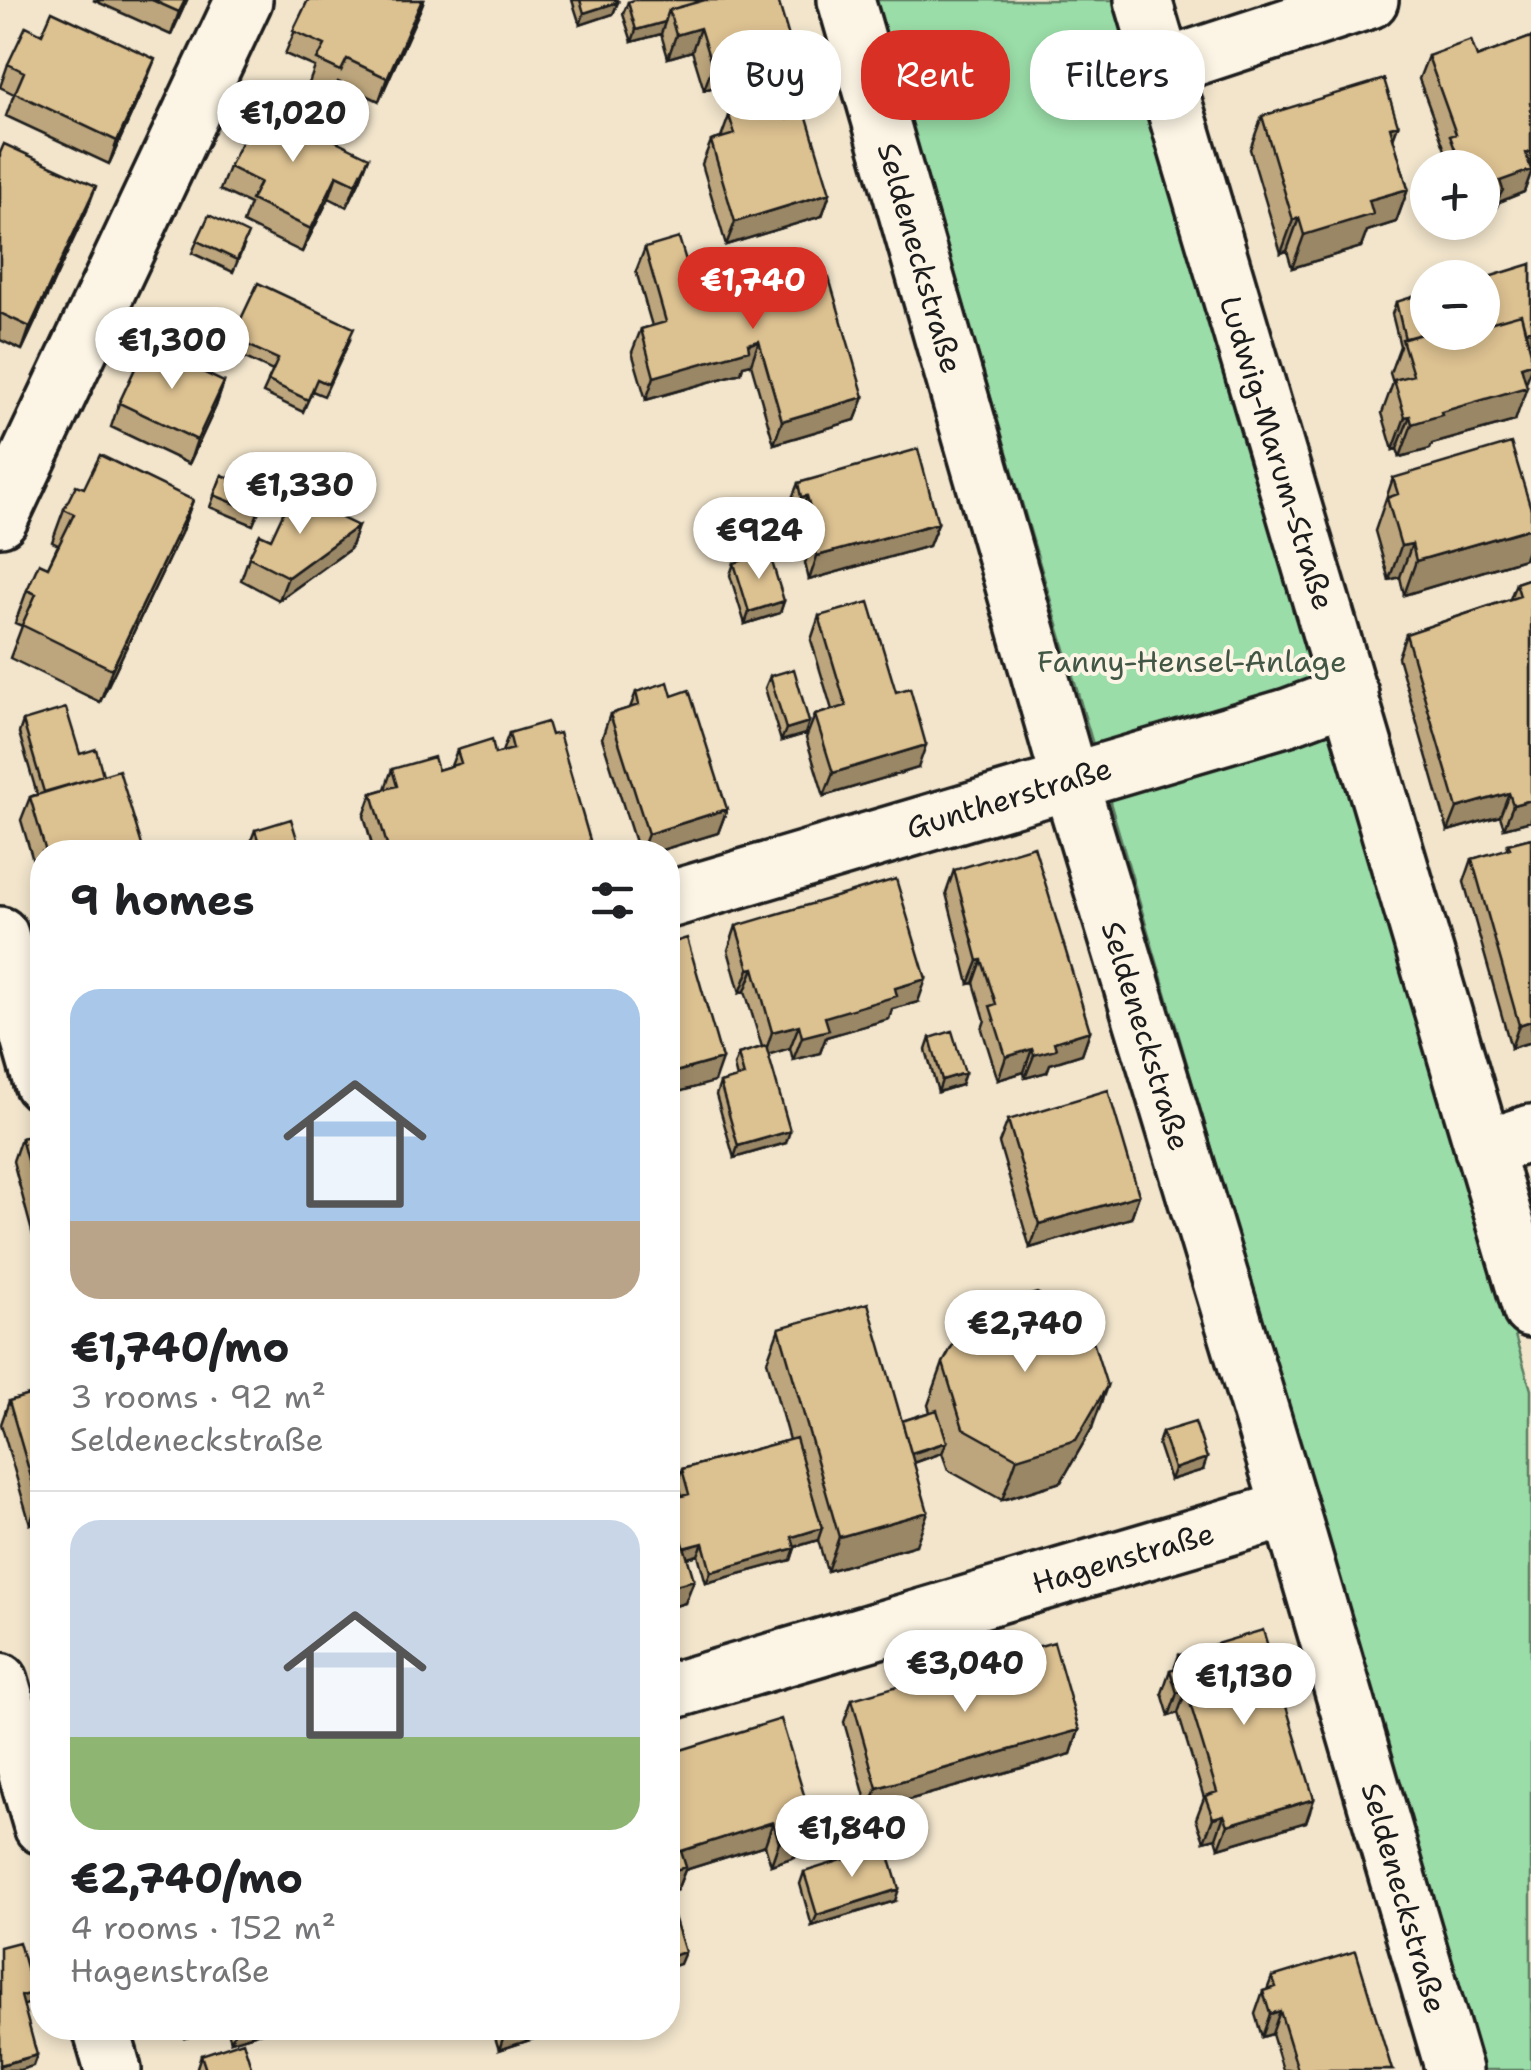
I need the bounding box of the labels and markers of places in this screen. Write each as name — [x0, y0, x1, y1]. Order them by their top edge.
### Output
pin: €1,020 — [212, 80, 374, 165]
pin: €1,740 — [672, 247, 834, 332]
pin: €1,300 — [91, 307, 253, 392]
pin: €1,330 — [219, 452, 381, 537]
pin: €924 — [700, 497, 818, 582]
pin: €2,740 — [944, 1290, 1106, 1375]
pin: €3,040 — [884, 1630, 1046, 1715]
pin: €1,130 — [1163, 1643, 1325, 1728]
pin: €1,840 — [771, 1795, 933, 1880]

